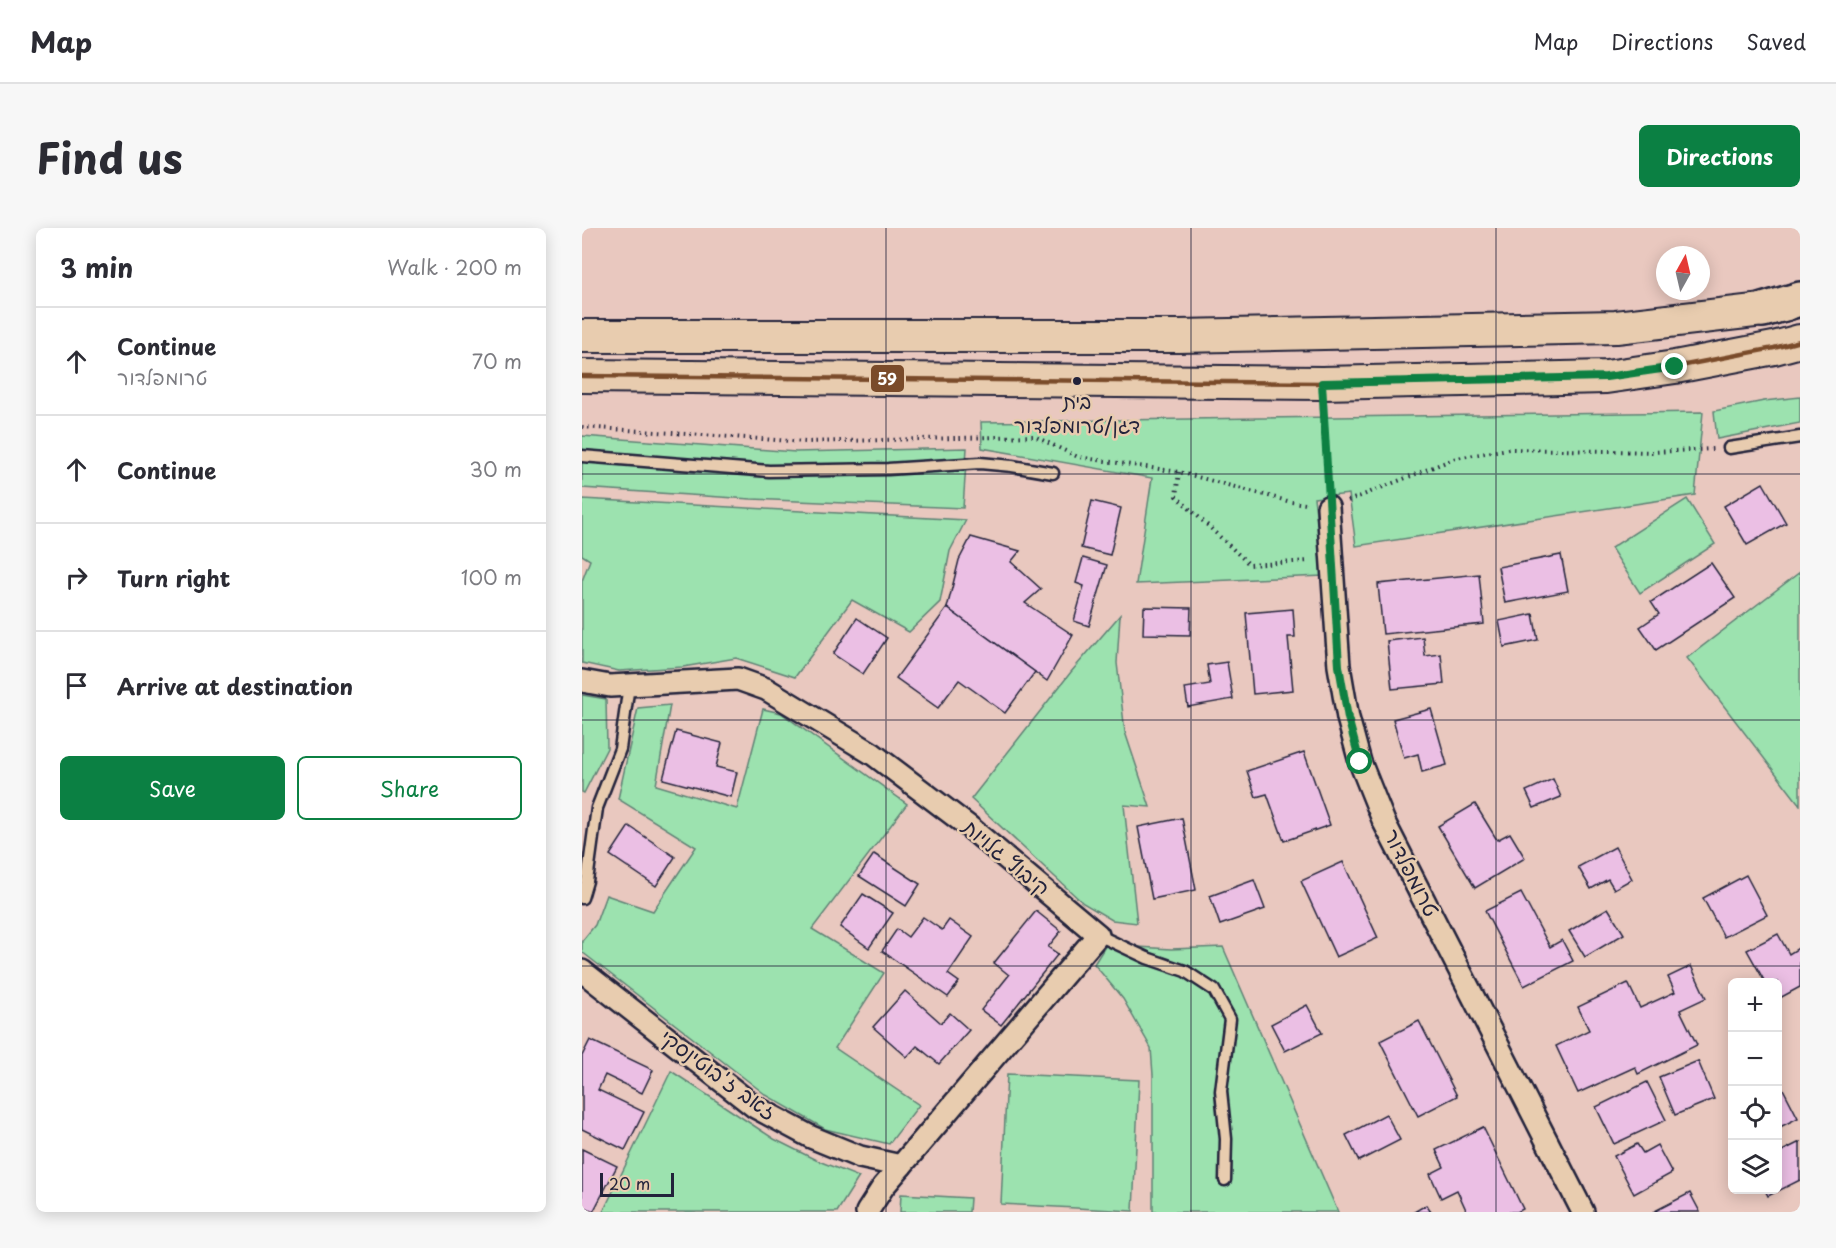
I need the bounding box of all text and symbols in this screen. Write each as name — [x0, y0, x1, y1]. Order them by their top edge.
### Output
text: Map — [30, 20, 92, 63]
text: Map — [1533, 25, 1578, 57]
text: Directions — [1611, 25, 1713, 57]
text: Saved — [1746, 25, 1806, 57]
text: Find us — [36, 125, 183, 188]
button: Directions — [1639, 125, 1800, 187]
north arrow — [1656, 246, 1710, 300]
text: 3 min — [60, 248, 133, 287]
text: Walk · 200 m — [387, 252, 522, 282]
text: Continue — [117, 329, 216, 362]
icon: ahead — [60, 345, 93, 378]
text: 70 m — [472, 346, 522, 376]
route end — [1661, 353, 1687, 379]
text: טרומפלדור — [117, 362, 207, 392]
line badge: 59 — [870, 364, 905, 393]
text: 59 — [877, 366, 897, 390]
marker: בית דגן/טרומפלדור — [1071, 375, 1083, 387]
place label: בית דגן/טרומפלדור — [1014, 386, 1140, 440]
icon: ahead — [60, 453, 93, 486]
text: Continue — [117, 453, 216, 486]
text: 30 m — [469, 454, 522, 484]
icon: right — [60, 561, 93, 594]
text: Turn right — [117, 561, 230, 594]
text: 100 m — [461, 562, 522, 592]
icon: arrive — [60, 669, 93, 702]
text: Arrive at destination — [117, 669, 353, 702]
route start — [1346, 748, 1372, 774]
button: Save — [60, 756, 285, 820]
button: Share — [297, 756, 522, 820]
street label: קיבוץ גלויות — [955, 809, 1058, 903]
street label: טרומפלדור — [1377, 823, 1449, 922]
map controls — [1728, 978, 1782, 1194]
button: + — [1728, 978, 1782, 1032]
street label: זאב ז'בוטינסקי — [654, 1020, 784, 1127]
button: − — [1728, 1032, 1782, 1086]
button: locate — [1728, 1086, 1782, 1140]
button: layers — [1728, 1140, 1782, 1194]
scale bar — [600, 1170, 674, 1198]
text: 20 m — [609, 1171, 650, 1195]

